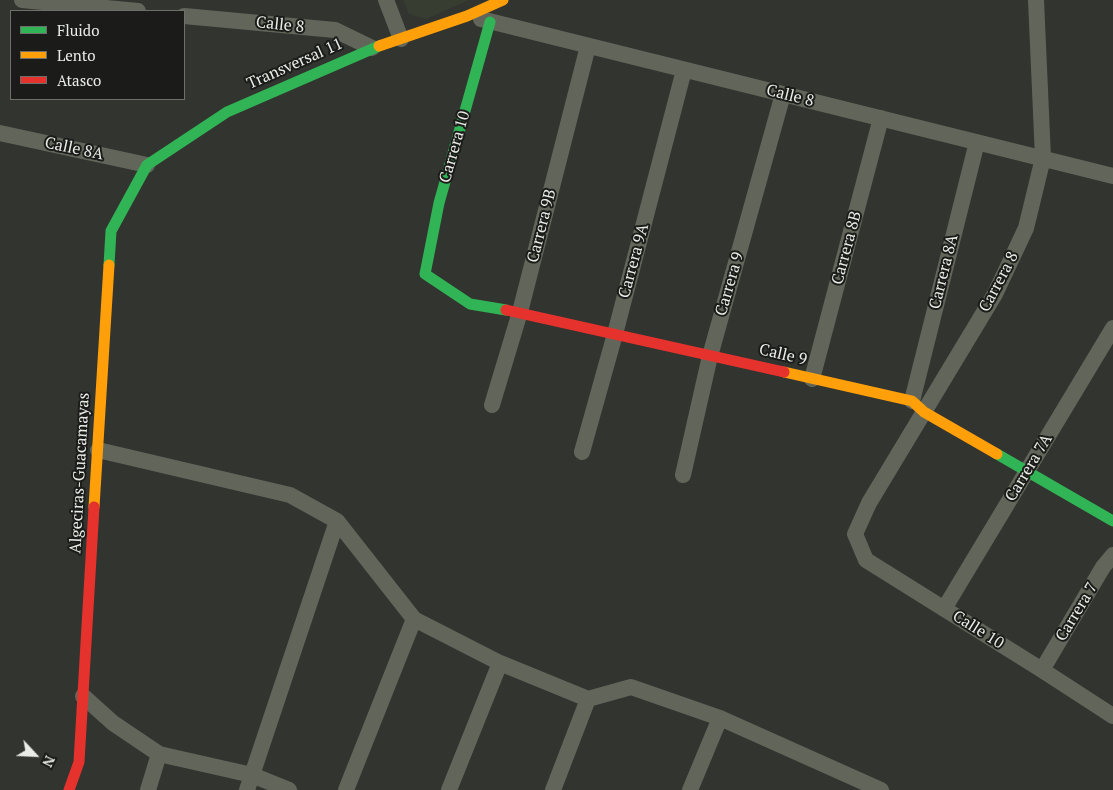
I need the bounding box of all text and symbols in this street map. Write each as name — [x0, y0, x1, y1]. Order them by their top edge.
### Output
legend — [10, 10, 185, 100]
street label: Calle 8 — [255, 13, 305, 37]
text: Fluido — [57, 20, 99, 40]
street label: Transversal 11 — [244, 34, 346, 94]
text: Lento — [57, 45, 96, 65]
text: Atasco — [57, 70, 101, 90]
street label: Calle 8 — [764, 81, 816, 111]
street label: Carrera 10 — [436, 109, 474, 185]
street label: Calle 8A — [43, 133, 105, 165]
street label: Carrera 9B — [524, 187, 560, 265]
street label: Carrera 8B — [828, 209, 866, 287]
street label: Carrera 9A — [615, 222, 653, 300]
street label: Carrera 8A — [925, 233, 963, 311]
street label: Carrera 8 — [975, 249, 1023, 315]
street label: Carrera 9 — [712, 250, 748, 318]
street label: Calle 9 — [757, 340, 809, 370]
street label: Algeciras-Guacamayas — [66, 392, 94, 554]
street label: Carrera 7A — [1001, 431, 1057, 505]
street label: Carrera 7 — [1052, 579, 1102, 645]
street label: Calle 10 — [949, 607, 1007, 653]
north arrow — [10, 730, 60, 780]
text: N — [38, 753, 60, 770]

